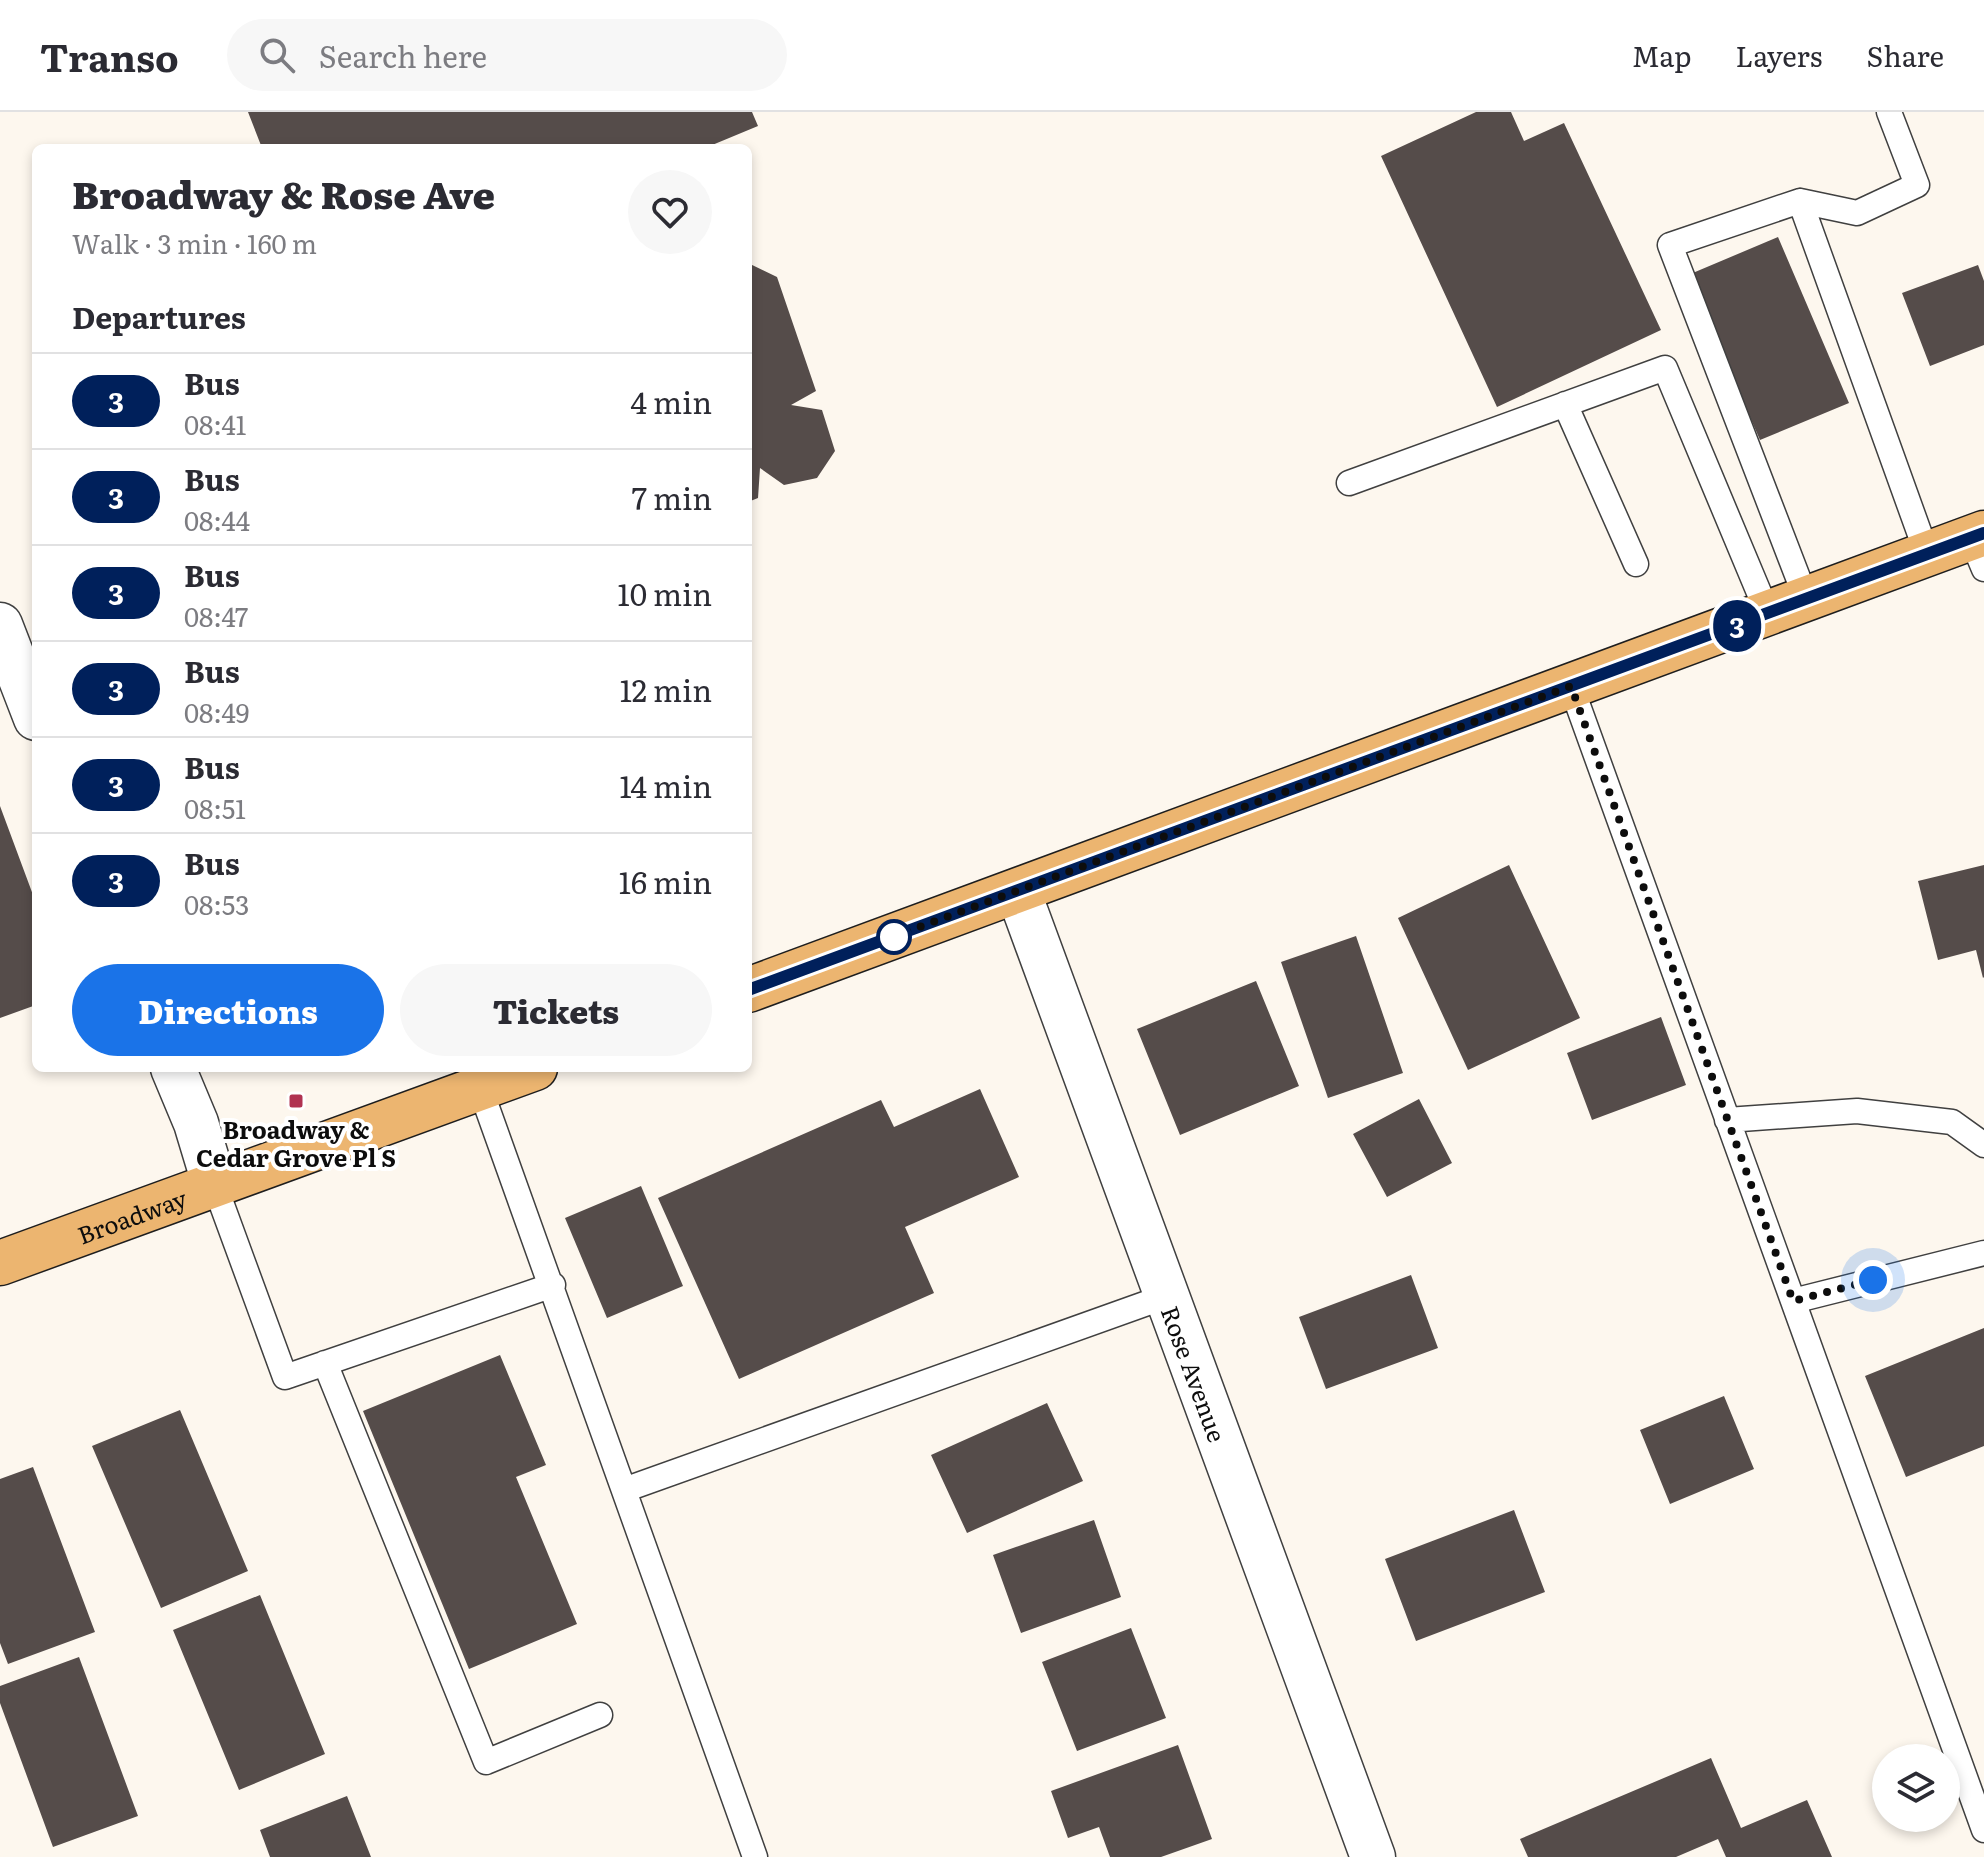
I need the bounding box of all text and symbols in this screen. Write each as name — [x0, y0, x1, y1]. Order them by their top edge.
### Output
search box — [227, 19, 787, 91]
text: Transo — [40, 27, 179, 84]
icon: search — [255, 33, 299, 77]
text: Search here — [319, 33, 487, 77]
text: Map — [1632, 34, 1691, 76]
text: Layers — [1735, 34, 1822, 76]
text: Share — [1866, 34, 1944, 76]
text: Broadway & Rose Ave — [72, 164, 495, 221]
button: heart — [628, 170, 712, 254]
text: Walk · 3 min · 160 m — [72, 223, 317, 262]
text: Departures — [72, 294, 246, 338]
text: Bus — [184, 360, 240, 404]
text: 4 min — [631, 379, 712, 423]
text: 3 — [108, 380, 124, 422]
text: 08:41 — [184, 404, 246, 443]
text: Bus — [184, 456, 240, 500]
text: 7 min — [632, 475, 712, 519]
text: 3 — [108, 476, 124, 518]
text: 08:44 — [184, 500, 250, 539]
text: Bus — [184, 552, 240, 596]
text: 10 min — [618, 571, 712, 615]
text: 3 — [108, 572, 124, 614]
text: 08:47 — [184, 596, 248, 635]
line badge: 3 — [1711, 600, 1763, 652]
text: 3 — [1729, 605, 1745, 647]
text: Bus — [184, 648, 240, 692]
text: 12 min — [620, 667, 712, 711]
text: 3 — [108, 668, 124, 710]
text: 08:49 — [184, 692, 249, 731]
text: Bus — [184, 744, 240, 788]
text: 14 min — [620, 763, 712, 807]
text: 3 — [108, 764, 124, 806]
text: 08:51 — [184, 788, 246, 827]
text: Bus — [184, 840, 240, 884]
text: 16 min — [619, 859, 712, 903]
text: 3 — [108, 860, 124, 902]
text: 08:53 — [184, 884, 249, 923]
unlabelled marker — [877, 920, 911, 954]
button: Directions — [72, 964, 384, 1056]
button: Tickets — [400, 964, 712, 1056]
marker: Broadway & Cedar Grove Pl S — [287, 1092, 305, 1110]
place label: Broadway & Cedar Grove Pl S — [196, 1111, 396, 1174]
street label: Broadway — [72, 1179, 191, 1251]
your location — [1853, 1260, 1893, 1300]
street label: Rose Avenue — [1154, 1300, 1236, 1447]
map controls — [1872, 1744, 1960, 1832]
button: layers — [1872, 1744, 1960, 1832]

